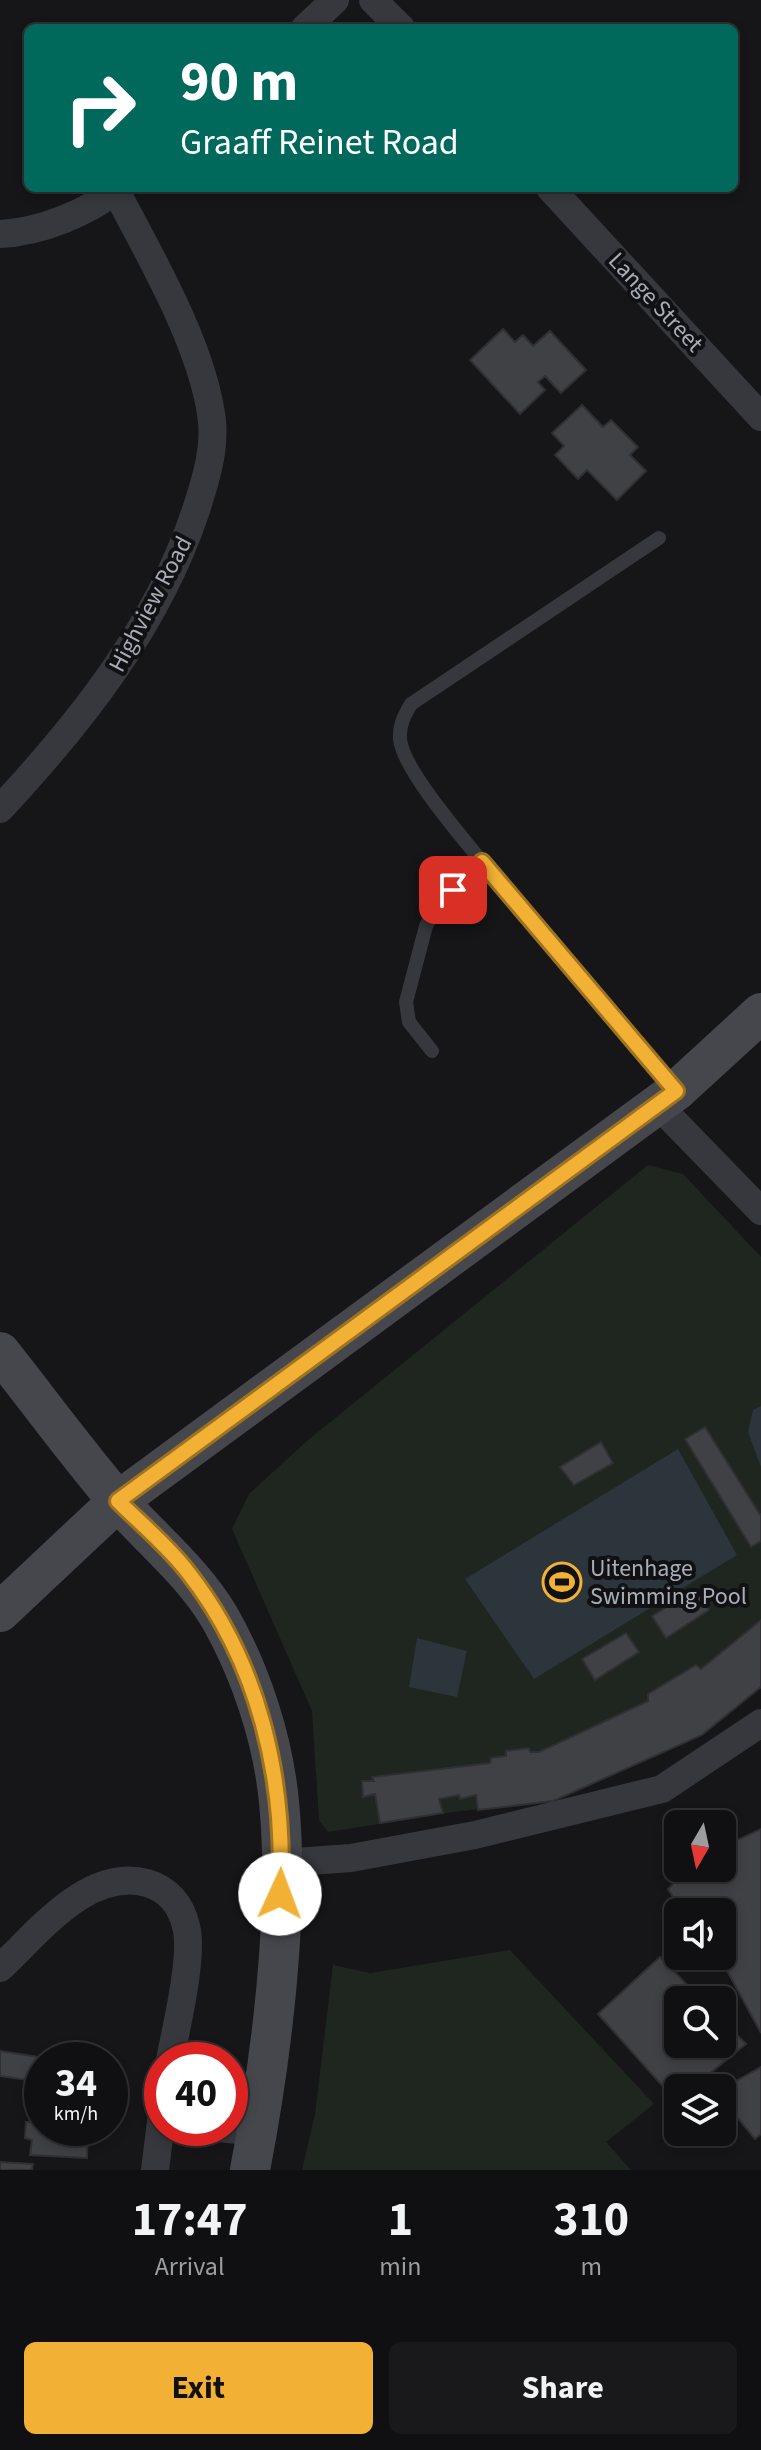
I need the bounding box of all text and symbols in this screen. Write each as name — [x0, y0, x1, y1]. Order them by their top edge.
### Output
text: 90 m — [180, 43, 298, 122]
icon: right — [48, 56, 152, 160]
text: Graaff Reinet Road — [180, 117, 459, 168]
street label: Lange Street — [600, 245, 711, 360]
street label: Highview Road — [100, 530, 201, 678]
pin — [419, 856, 487, 924]
icon: arrive — [431, 868, 475, 912]
place label: Uitenhage Swimming Pool — [590, 1551, 747, 1614]
sports icon: Uitenhage Swimming Pool — [541, 1561, 583, 1603]
north arrow — [664, 1810, 736, 1882]
map controls — [664, 1810, 736, 2146]
position arrow — [238, 1852, 322, 1936]
button: sound — [664, 1898, 736, 1970]
button: search — [664, 1986, 736, 2058]
speed limit sign: 40 — [144, 2042, 248, 2146]
text: 34 — [55, 2055, 97, 2112]
button: layers — [664, 2074, 736, 2146]
text: km/h — [54, 2100, 98, 2128]
text: 17:47 — [132, 2186, 248, 2254]
text: 1 — [388, 2186, 413, 2254]
text: 310 — [553, 2186, 629, 2254]
text: Arrival — [155, 2248, 225, 2285]
text: min — [379, 2248, 421, 2285]
text: m — [580, 2248, 602, 2285]
button: Exit — [24, 2342, 373, 2434]
button: Share — [389, 2342, 737, 2434]

